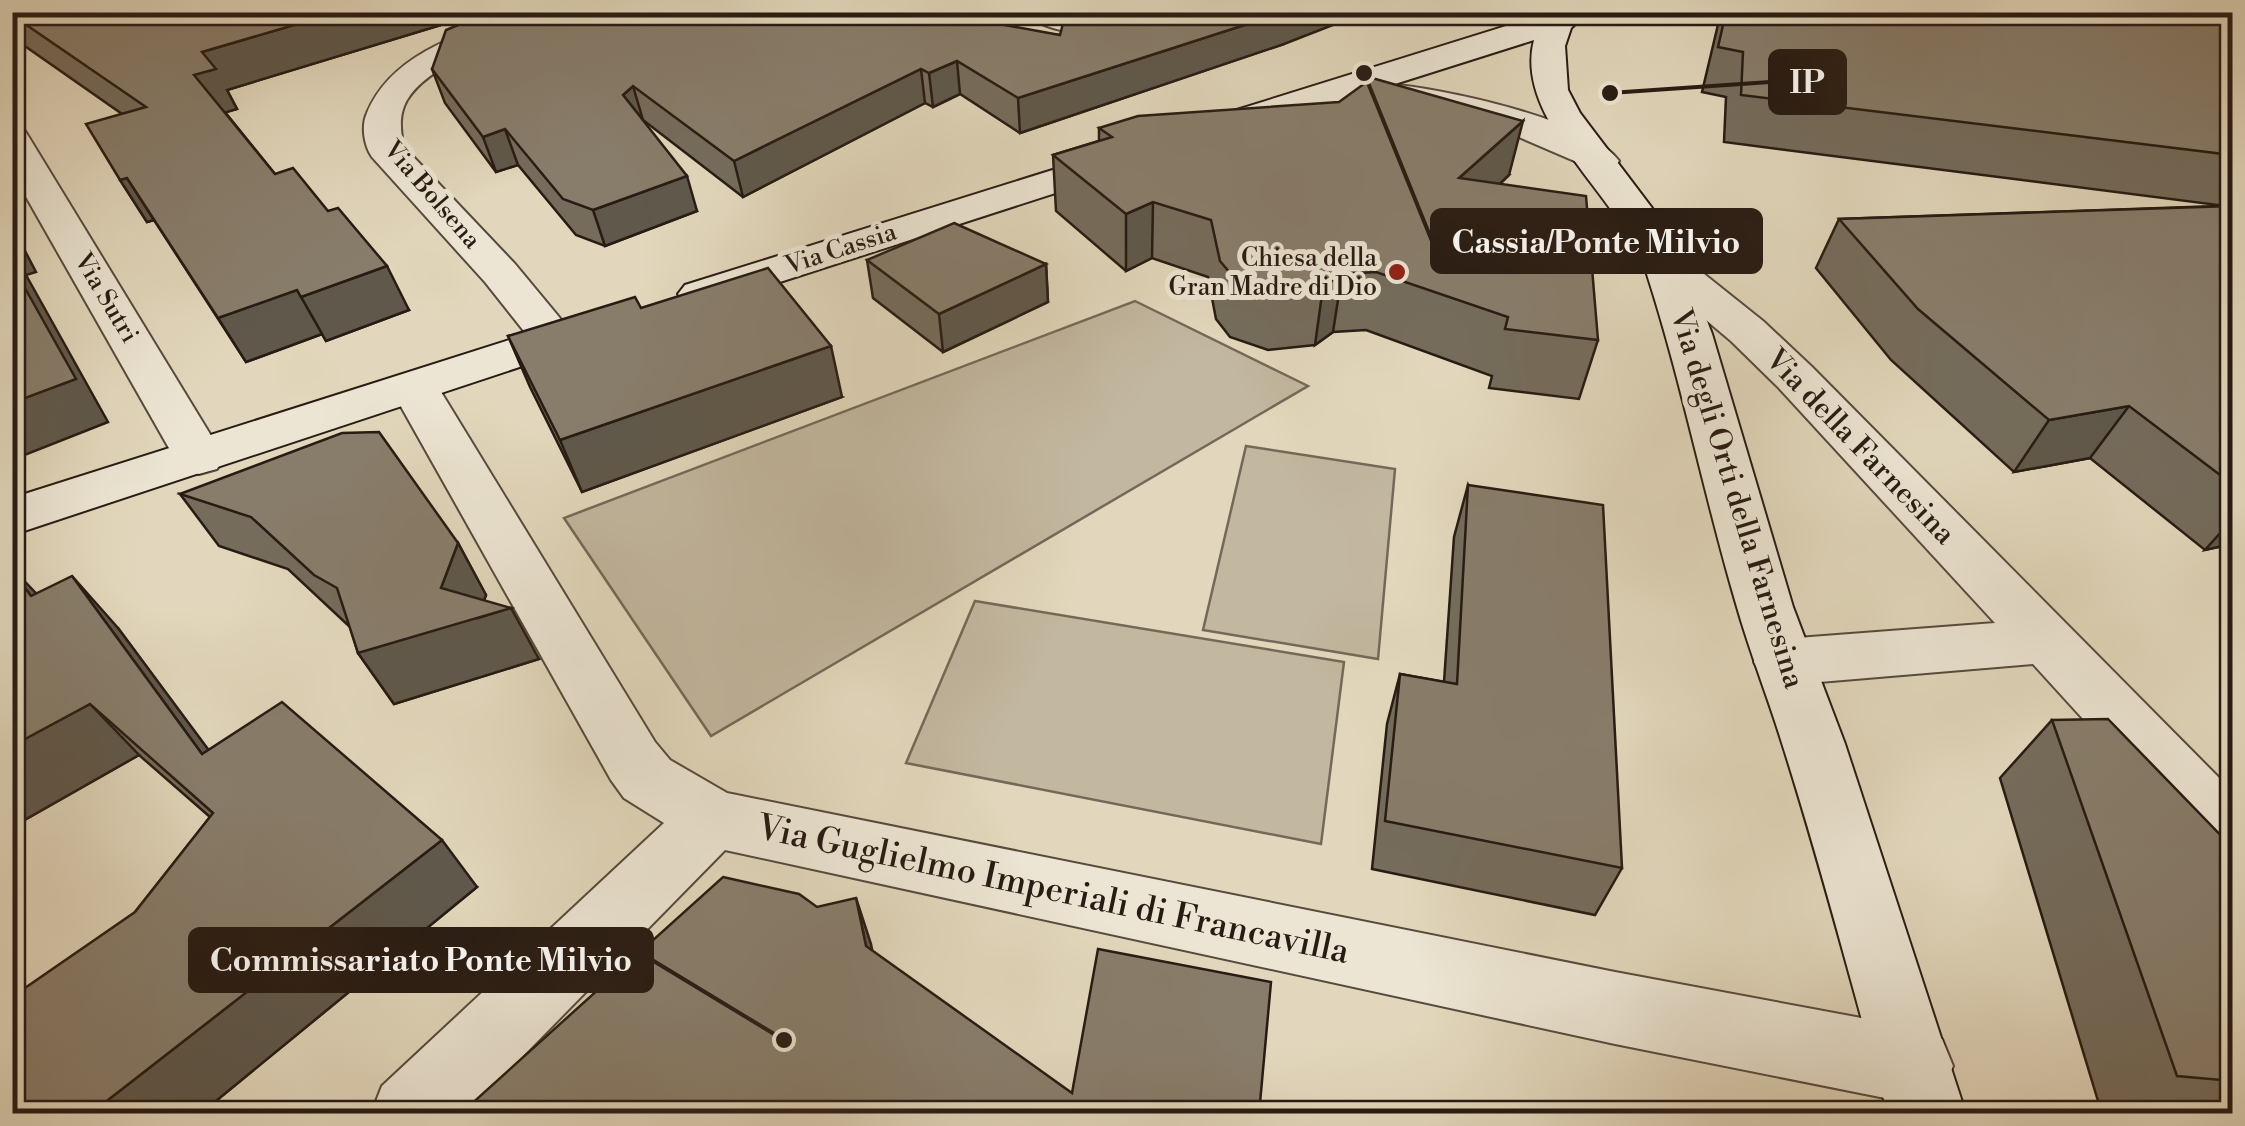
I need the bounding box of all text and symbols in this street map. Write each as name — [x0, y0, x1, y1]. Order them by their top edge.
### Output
callout: IP — [1770, 51, 1845, 113]
text: IP — [1790, 63, 1825, 103]
street label: Via Bolsena — [376, 134, 487, 255]
callout: Cassia/Ponte Milvio — [1432, 210, 1761, 272]
street label: Via Cassia — [781, 216, 901, 282]
text: Cassia/Ponte Milvio — [1452, 223, 1740, 263]
place label: Chiesa della Gran Madre di Dio — [1169, 243, 1377, 303]
street label: Via Sutri — [67, 247, 145, 349]
marker: Chiesa della Gran Madre di Dio — [1386, 261, 1408, 283]
street label: Via degli Orti della Farnesina — [1661, 304, 1813, 694]
street label: Via della Farnesina — [1756, 340, 1964, 554]
street label: Via Guglielmo Imperiali di Francavilla — [752, 806, 1353, 974]
callout: Commissariato Ponte Milvio — [190, 929, 652, 991]
text: Commissariato Ponte Milvio — [210, 941, 632, 981]

